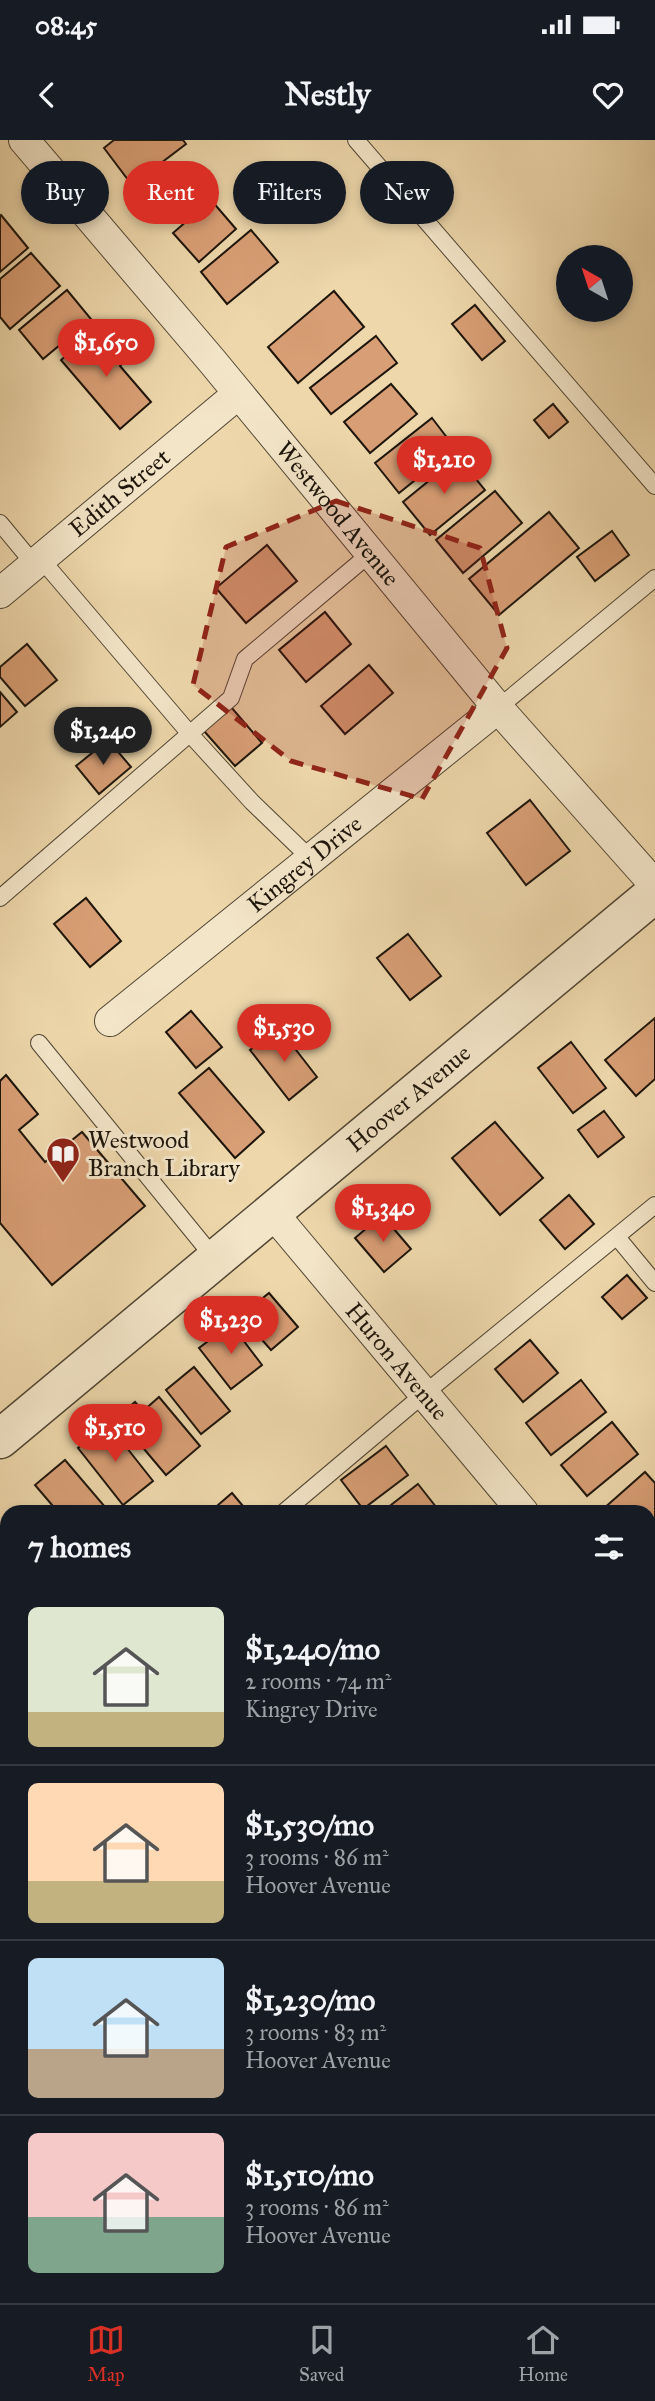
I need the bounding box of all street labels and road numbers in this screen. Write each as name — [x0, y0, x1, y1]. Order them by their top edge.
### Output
street label: Westwood Avenue — [269, 435, 406, 592]
street label: Edith Street — [63, 442, 177, 544]
street label: Kingrey Drive — [241, 809, 368, 919]
street label: Hoover Avenue — [341, 1038, 477, 1159]
street label: Huron Avenue — [339, 1296, 455, 1426]

